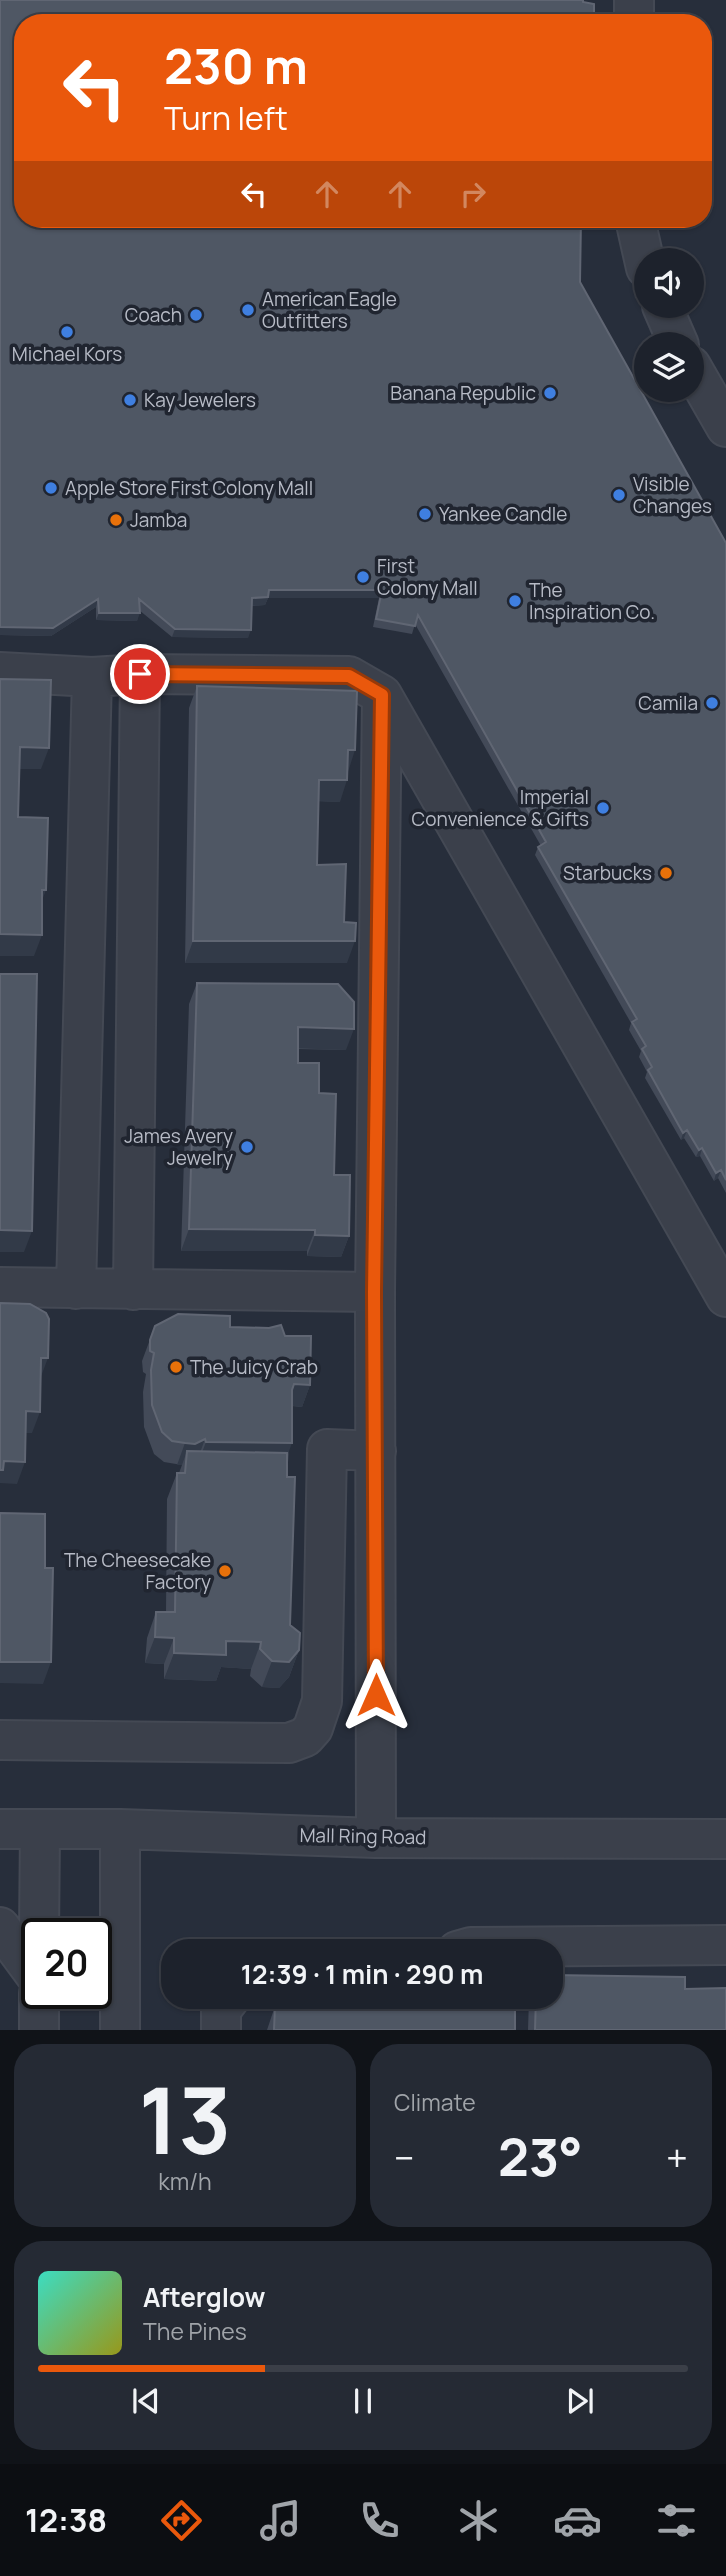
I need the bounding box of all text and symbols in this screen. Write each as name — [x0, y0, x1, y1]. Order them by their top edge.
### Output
text: 230 m — [164, 32, 308, 99]
icon: left — [49, 42, 140, 133]
text: Turn left — [164, 96, 288, 140]
icon: left — [235, 175, 273, 213]
icon: ahead — [308, 175, 346, 213]
icon: ahead — [381, 175, 419, 213]
icon: right — [454, 175, 492, 213]
map controls — [634, 248, 704, 402]
button: sound — [634, 248, 704, 318]
place label: American Eagle Outfitters — [262, 286, 397, 334]
place label: Coach — [125, 302, 182, 328]
marker: American Eagle Outfitters — [240, 302, 256, 318]
marker: Coach — [188, 307, 204, 323]
marker: Michael Kors — [59, 324, 75, 340]
button: layers — [634, 332, 704, 402]
place label: Michael Kors — [12, 341, 122, 367]
place label: Banana Republic — [390, 380, 536, 406]
marker: Banana Republic — [542, 385, 558, 401]
place label: Kay Jewelers — [144, 387, 256, 413]
marker: Kay Jewelers — [122, 392, 138, 408]
place label: Visible Changes — [633, 471, 712, 519]
place label: Apple Store First Colony Mall — [65, 475, 313, 501]
marker: Apple Store First Colony Mall — [43, 480, 59, 496]
marker: Visible Changes — [611, 487, 627, 503]
place label: Yankee Candle — [439, 501, 567, 527]
marker: Yankee Candle — [417, 506, 433, 522]
place label: Jamba — [130, 507, 187, 533]
marker: Jamba — [108, 512, 124, 528]
place label: First Colony Mall — [377, 553, 478, 601]
marker: First Colony Mall — [355, 569, 371, 585]
place label: The Inspiration Co. — [529, 577, 655, 625]
marker: The Inspiration Co. — [507, 593, 523, 609]
pin — [110, 644, 170, 704]
icon: arrive — [121, 655, 159, 693]
place label: Camila — [638, 690, 698, 716]
marker: Camila — [704, 695, 720, 711]
place label: Imperial Convenience & Gifts — [412, 784, 589, 832]
marker: Imperial Convenience & Gifts — [595, 800, 611, 816]
place label: Starbucks — [563, 860, 652, 886]
marker: Starbucks — [658, 865, 674, 881]
place label: James Avery Jewelry — [124, 1123, 233, 1171]
marker: James Avery Jewelry — [239, 1139, 255, 1155]
place label: The Juicy Crab — [190, 1354, 318, 1380]
marker: The Juicy Crab — [168, 1359, 184, 1375]
place label: The Cheesecake Factory — [64, 1547, 211, 1595]
marker: The Cheesecake Factory — [217, 1563, 233, 1579]
position arrow — [339, 1658, 413, 1732]
street label: Mall Ring Road — [299, 1822, 427, 1850]
speed limit sign: 20 — [21, 1918, 112, 2009]
text: 12:39 · 1 min · 290 m — [241, 1956, 483, 1992]
text: 13 — [139, 2057, 231, 2181]
text: Climate — [394, 2086, 476, 2118]
text: 23° — [498, 2121, 583, 2192]
text: − — [394, 2131, 415, 2183]
text: + — [666, 2131, 688, 2183]
text: km/h — [158, 2165, 212, 2197]
text: Afterglow — [143, 2279, 265, 2315]
text: The Pines — [143, 2315, 247, 2347]
icon: previous — [127, 2382, 165, 2420]
icon: pause — [344, 2382, 382, 2420]
icon: next — [561, 2382, 599, 2420]
icon: directions — [157, 2496, 206, 2545]
icon: music — [256, 2496, 305, 2545]
icon: phone — [355, 2496, 404, 2545]
icon: climate — [454, 2496, 503, 2545]
icon: car — [553, 2496, 602, 2545]
icon: filters — [652, 2496, 701, 2545]
text: 12:38 — [25, 2498, 107, 2542]

